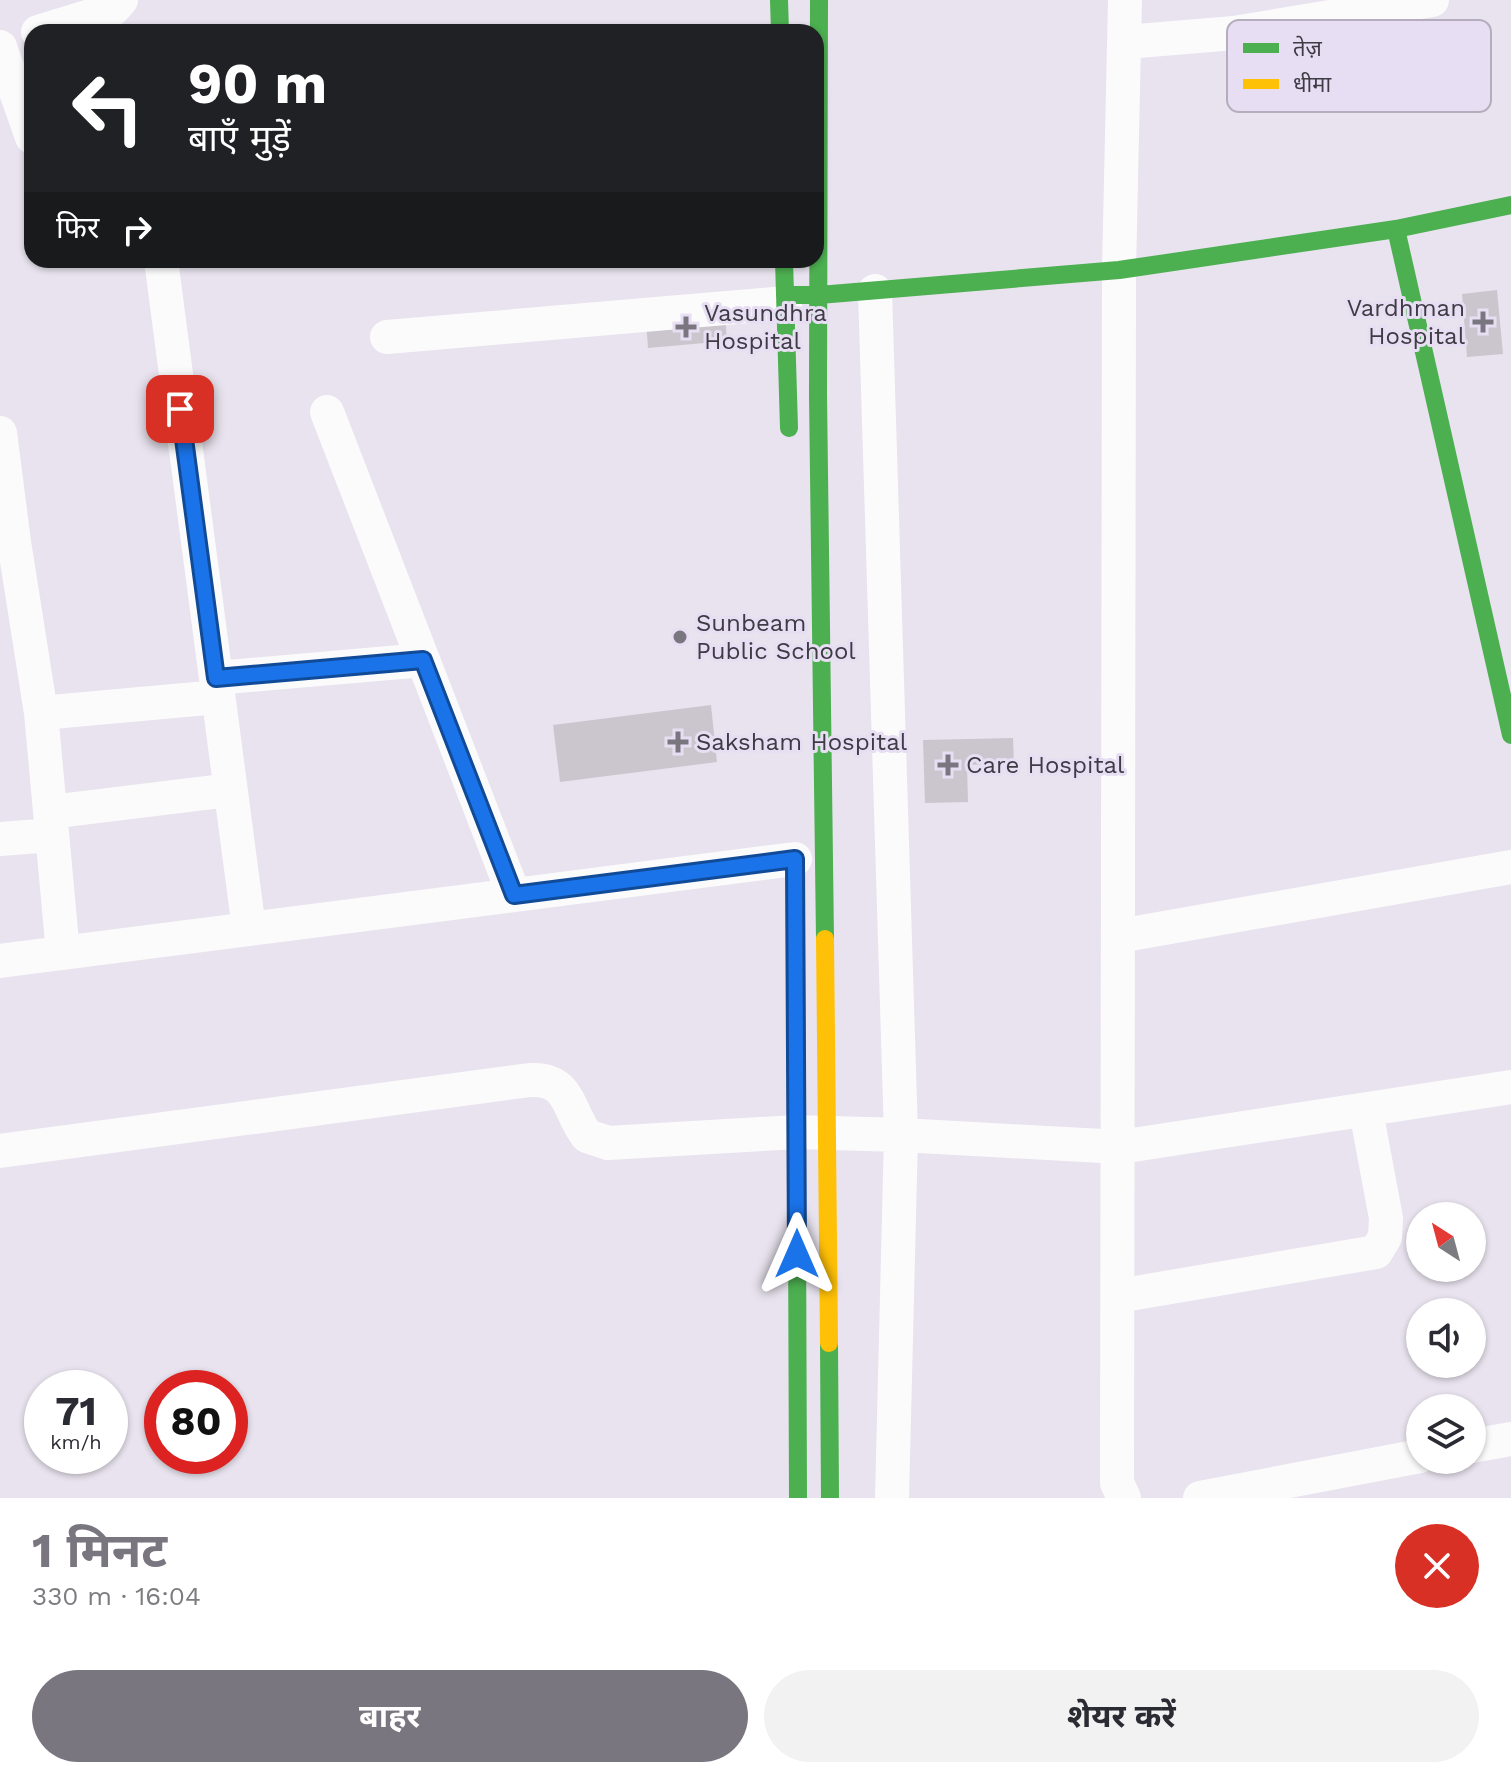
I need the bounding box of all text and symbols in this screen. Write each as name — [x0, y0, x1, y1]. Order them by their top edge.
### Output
legend — [1227, 20, 1491, 112]
text: तेज़ — [1293, 35, 1323, 61]
text: 90 m — [188, 51, 327, 117]
icon: left — [56, 56, 160, 160]
text: धीमा — [1293, 72, 1331, 97]
text: बाएँ मुड़ें — [188, 118, 291, 160]
icon: right — [115, 208, 159, 252]
text: फिर — [56, 210, 99, 245]
place label: Vardhman Hospital — [1347, 294, 1466, 350]
place label: Vasundhra Hospital — [704, 299, 827, 355]
marker: Vardhman Hospital — [1472, 311, 1494, 333]
marker: Vasundhra Hospital — [675, 316, 697, 338]
pin — [146, 375, 214, 443]
icon: arrive — [158, 387, 202, 431]
place label: Sunbeam Public School — [696, 609, 856, 665]
marker: Sunbeam Public School — [671, 628, 689, 646]
place label: Saksham Hospital — [696, 728, 908, 756]
marker: Saksham Hospital — [667, 731, 689, 753]
place label: Care Hospital — [966, 751, 1125, 779]
marker: Care Hospital — [937, 754, 959, 776]
north arrow — [1406, 1202, 1486, 1282]
map controls — [1406, 1202, 1486, 1474]
position arrow — [755, 1212, 839, 1296]
button: sound — [1406, 1298, 1486, 1378]
speed limit sign: 80 — [144, 1370, 248, 1474]
text: 71 — [55, 1388, 97, 1435]
button: layers — [1406, 1394, 1486, 1474]
text: km/h — [50, 1430, 102, 1454]
text: 1 मिनट — [32, 1522, 167, 1579]
button: close — [1395, 1524, 1479, 1608]
text: 330 m · 16:04 — [32, 1581, 201, 1611]
button: बाहर — [32, 1670, 748, 1762]
button: शेयर करें — [764, 1670, 1479, 1762]

